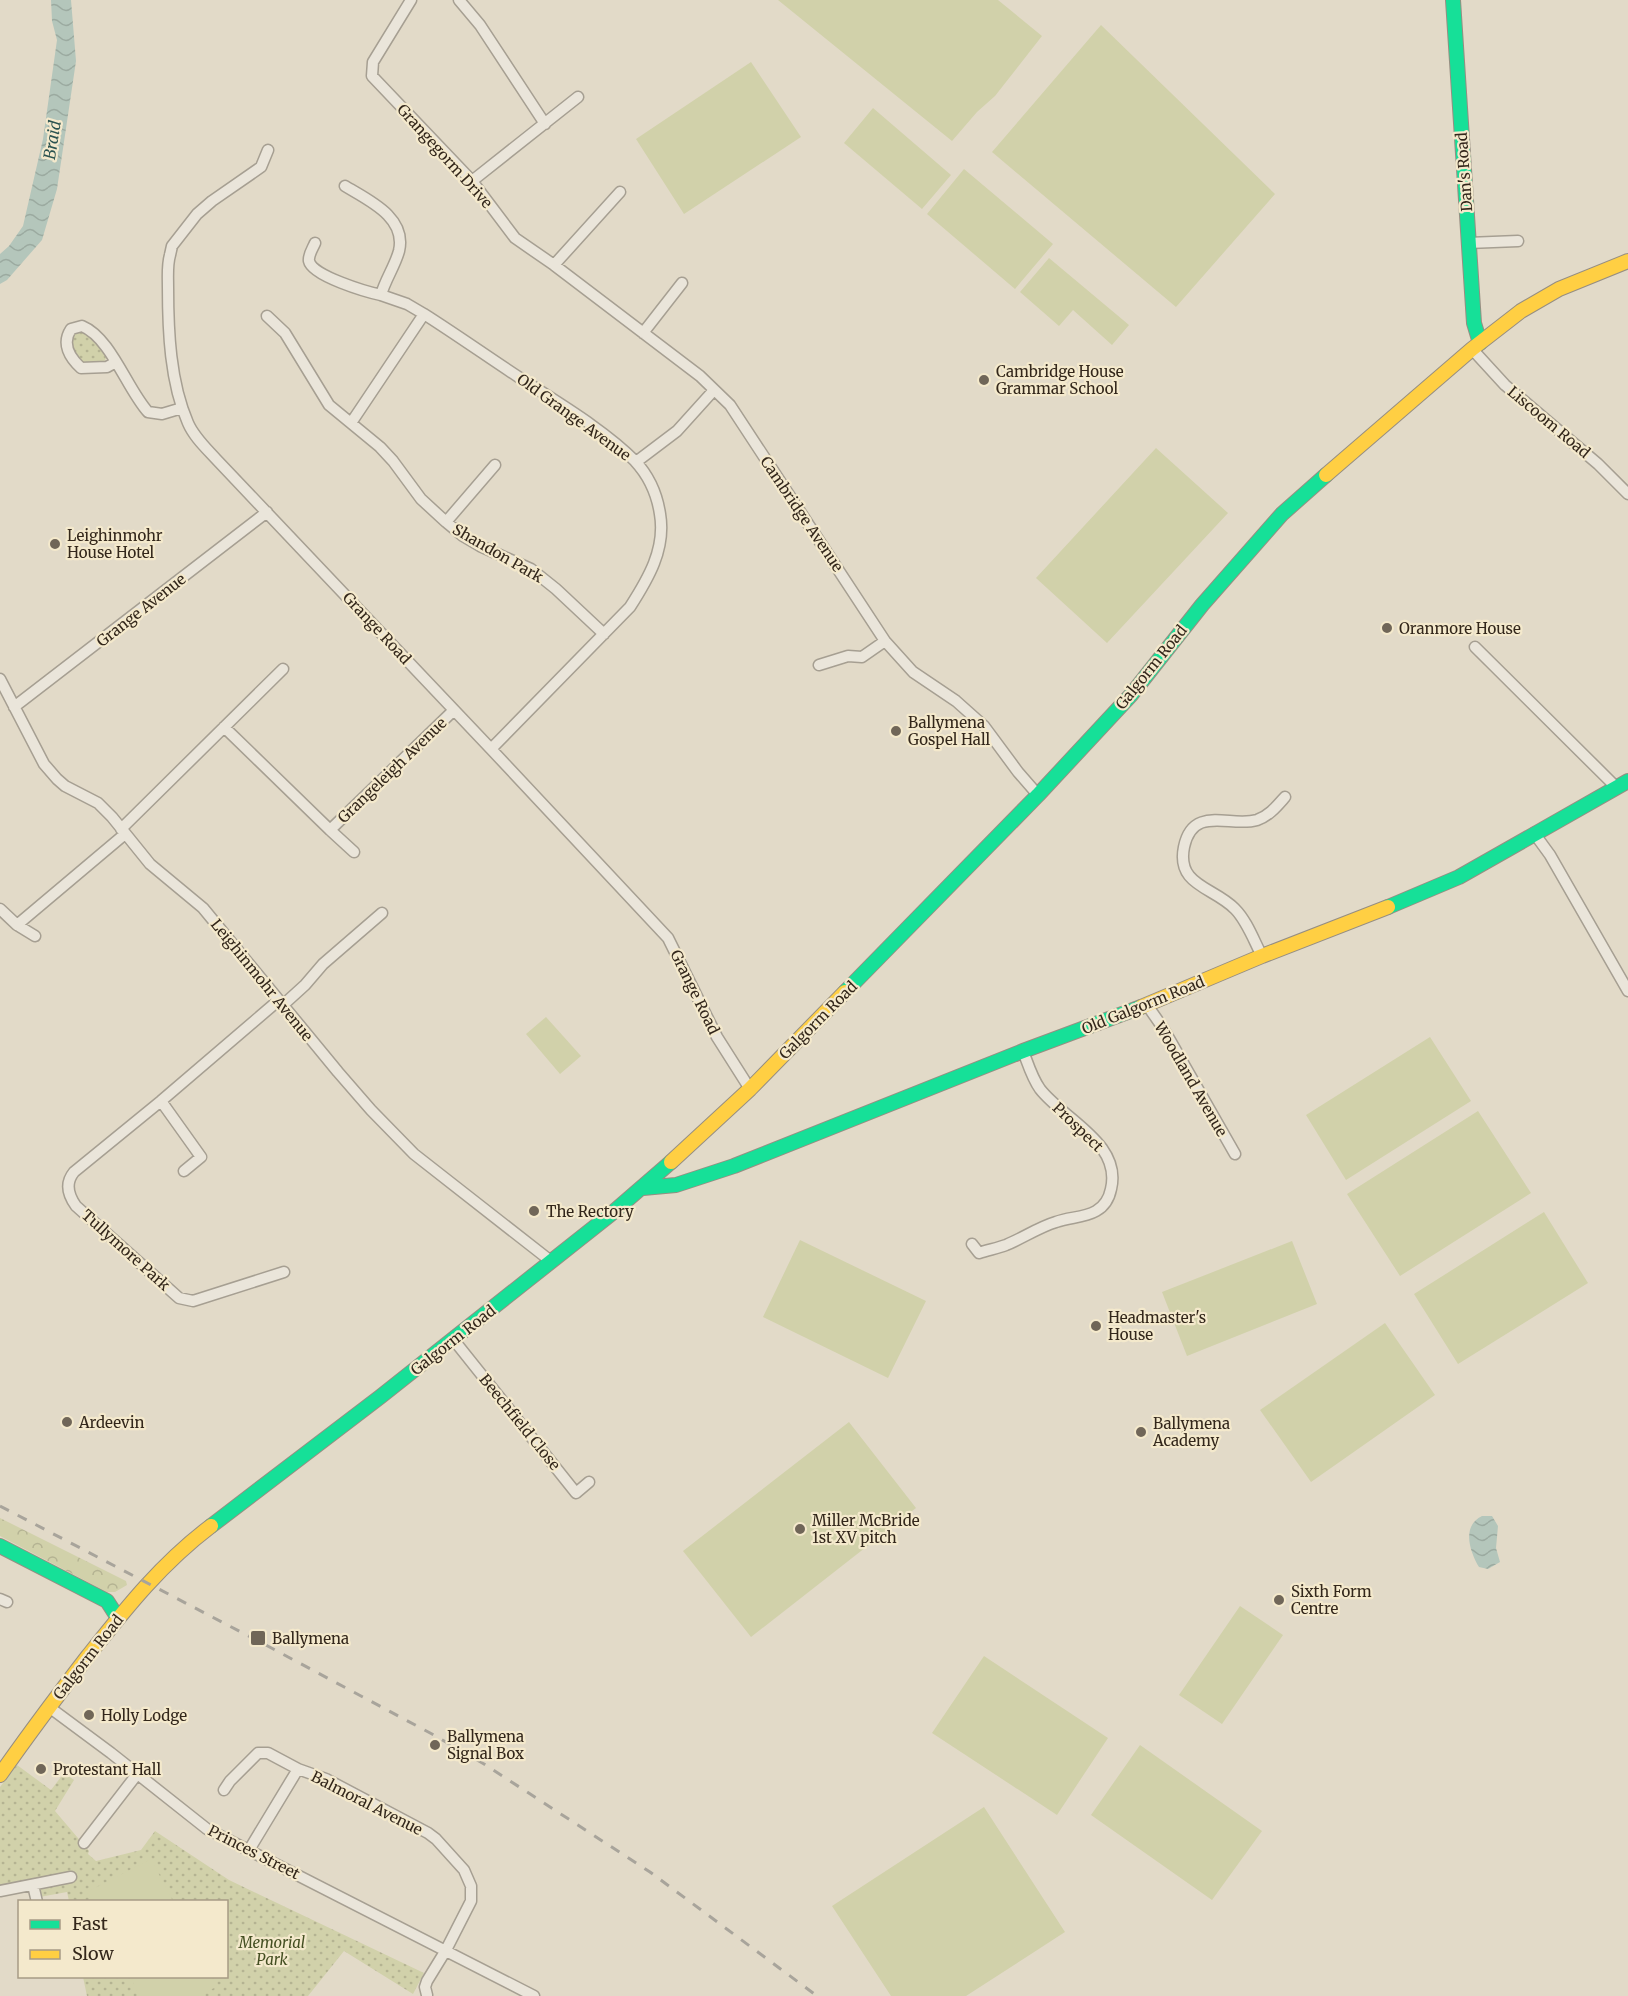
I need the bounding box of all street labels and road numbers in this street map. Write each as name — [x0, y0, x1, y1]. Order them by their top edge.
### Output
street label: Grangegorm Drive — [393, 100, 497, 212]
street label: Dan's Road — [1452, 132, 1476, 212]
street label: Old Grange Avenue — [513, 369, 635, 465]
street label: Liscoom Road — [1504, 382, 1594, 462]
street label: Cambridge Avenue — [756, 453, 848, 575]
street label: Shandon Park — [449, 519, 547, 587]
street label: Grange Avenue — [93, 569, 190, 651]
street label: Grange Road — [339, 588, 415, 668]
street label: Galgorm Road — [1111, 621, 1191, 713]
street label: Grangeleigh Avenue — [334, 713, 450, 827]
street label: Leighinmohr Avenue — [207, 915, 317, 1045]
street label: Grange Road — [666, 947, 724, 1037]
street label: Old Galgorm Road — [1079, 972, 1207, 1038]
street label: Galgorm Road — [775, 977, 861, 1063]
street label: Woodland Avenue — [1150, 1017, 1232, 1140]
street label: Prospect — [1049, 1098, 1107, 1156]
street label: Tullymore Park — [78, 1205, 174, 1295]
street label: Galgorm Road — [407, 1301, 499, 1379]
street label: Beechfield Close — [475, 1370, 565, 1474]
street label: Galgorm Road — [49, 1611, 127, 1703]
street label: Balmoral Avenue — [308, 1767, 426, 1839]
street label: Princes Street — [205, 1821, 303, 1883]

